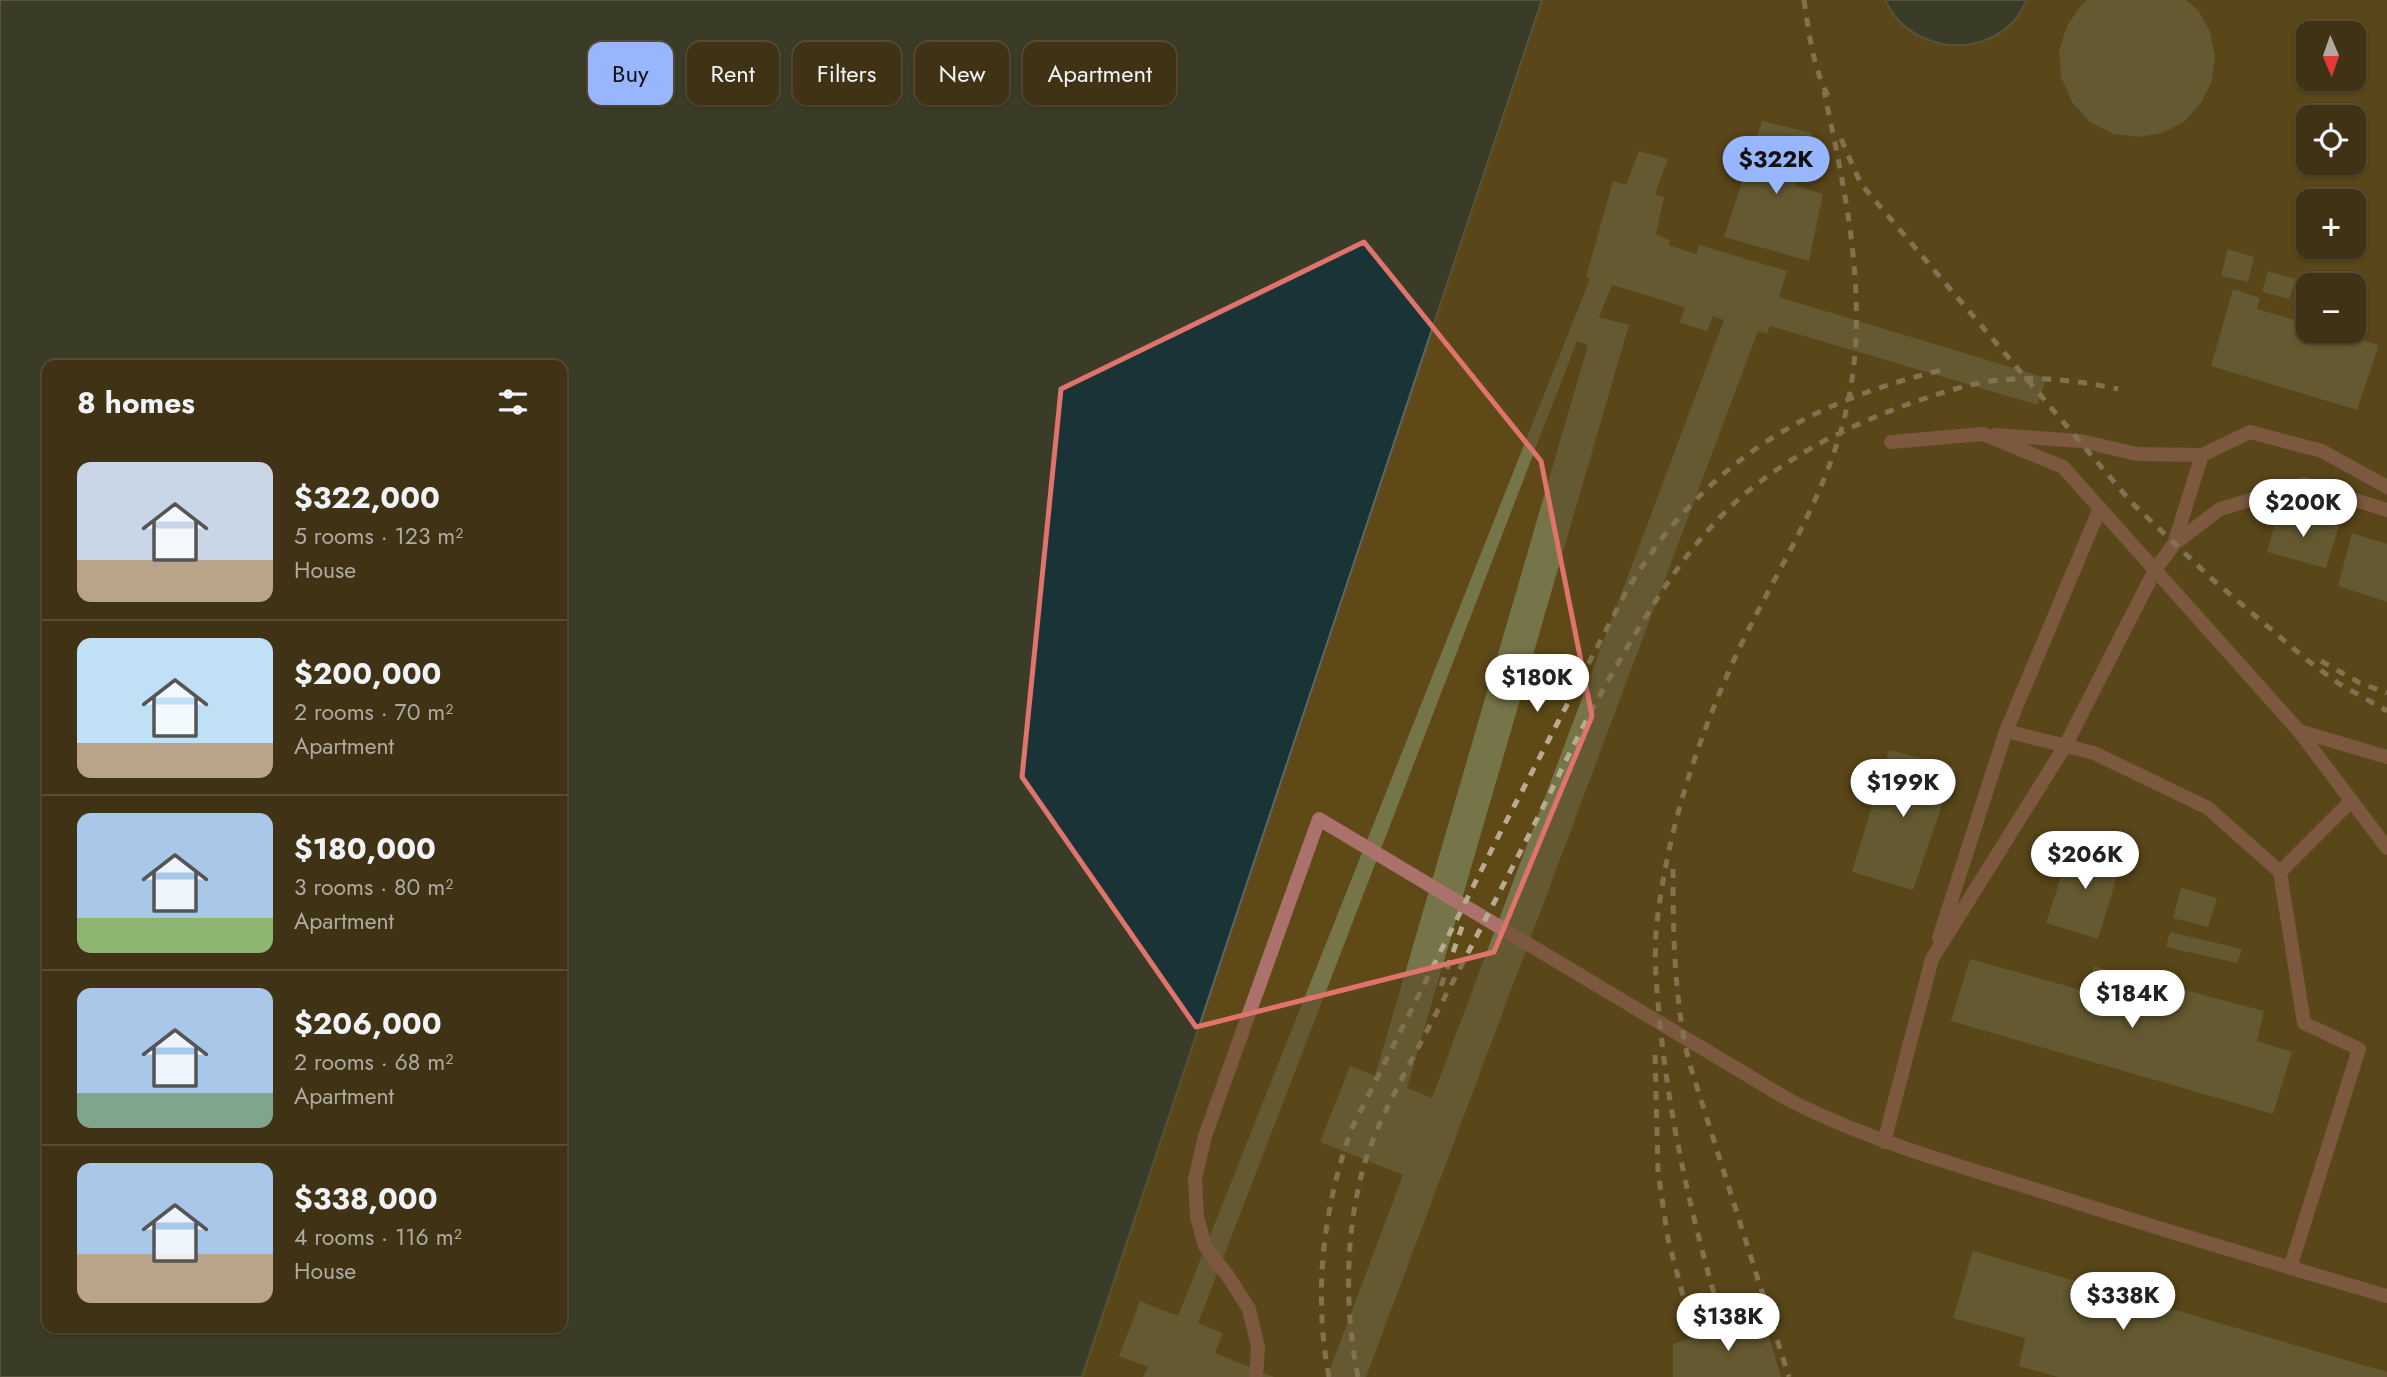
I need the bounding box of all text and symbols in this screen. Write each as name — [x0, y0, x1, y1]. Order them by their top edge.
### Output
north arrow — [2296, 21, 2366, 91]
map controls — [2296, 21, 2366, 343]
chip: Buy — [588, 42, 673, 105]
chip: Rent — [687, 42, 779, 105]
chip: Filters — [793, 42, 901, 105]
chip: New — [915, 42, 1009, 105]
chip: Apartment — [1023, 42, 1176, 105]
button: locate — [2296, 105, 2366, 175]
pin: $322K — [1727, 136, 1825, 196]
text: $322K — [1739, 142, 1813, 176]
button: + — [2296, 189, 2366, 259]
button: − — [2296, 273, 2366, 343]
text: 8 homes — [77, 381, 195, 424]
icon: filters — [494, 383, 532, 421]
text: $322,000 — [294, 476, 440, 519]
pin: $200K — [2254, 480, 2352, 539]
text: $200K — [2265, 485, 2341, 519]
icon: home — [133, 490, 217, 574]
text: 5 rooms · 123 m² — [294, 519, 463, 553]
text: House — [294, 553, 356, 587]
text: $200,000 — [294, 652, 441, 695]
pin: $180K — [1488, 654, 1586, 714]
text: $180K — [1501, 660, 1573, 694]
icon: home — [133, 666, 217, 750]
text: 2 rooms · 70 m² — [294, 695, 453, 729]
text: Apartment — [294, 729, 394, 763]
pin: $199K — [1854, 760, 1952, 819]
text: $199K — [1867, 765, 1939, 799]
text: $180,000 — [294, 827, 436, 870]
pin: $206K — [2036, 832, 2134, 891]
text: $206K — [2047, 837, 2123, 871]
icon: home — [133, 841, 217, 925]
text: 3 rooms · 80 m² — [294, 870, 453, 904]
text: Apartment — [294, 904, 394, 938]
pin: $184K — [2083, 970, 2181, 1030]
text: $184K — [2096, 976, 2168, 1010]
text: $206,000 — [294, 1002, 442, 1045]
icon: home — [133, 1016, 217, 1100]
text: 2 rooms · 68 m² — [294, 1045, 453, 1079]
text: Apartment — [294, 1079, 394, 1113]
text: $338,000 — [294, 1177, 438, 1220]
icon: home — [133, 1191, 217, 1275]
text: 4 rooms · 116 m² — [294, 1220, 462, 1254]
text: House — [294, 1254, 356, 1288]
pin: $338K — [2074, 1272, 2172, 1332]
text: $338K — [2086, 1278, 2160, 1312]
pin: $138K — [1679, 1294, 1777, 1353]
text: $138K — [1693, 1299, 1763, 1333]

